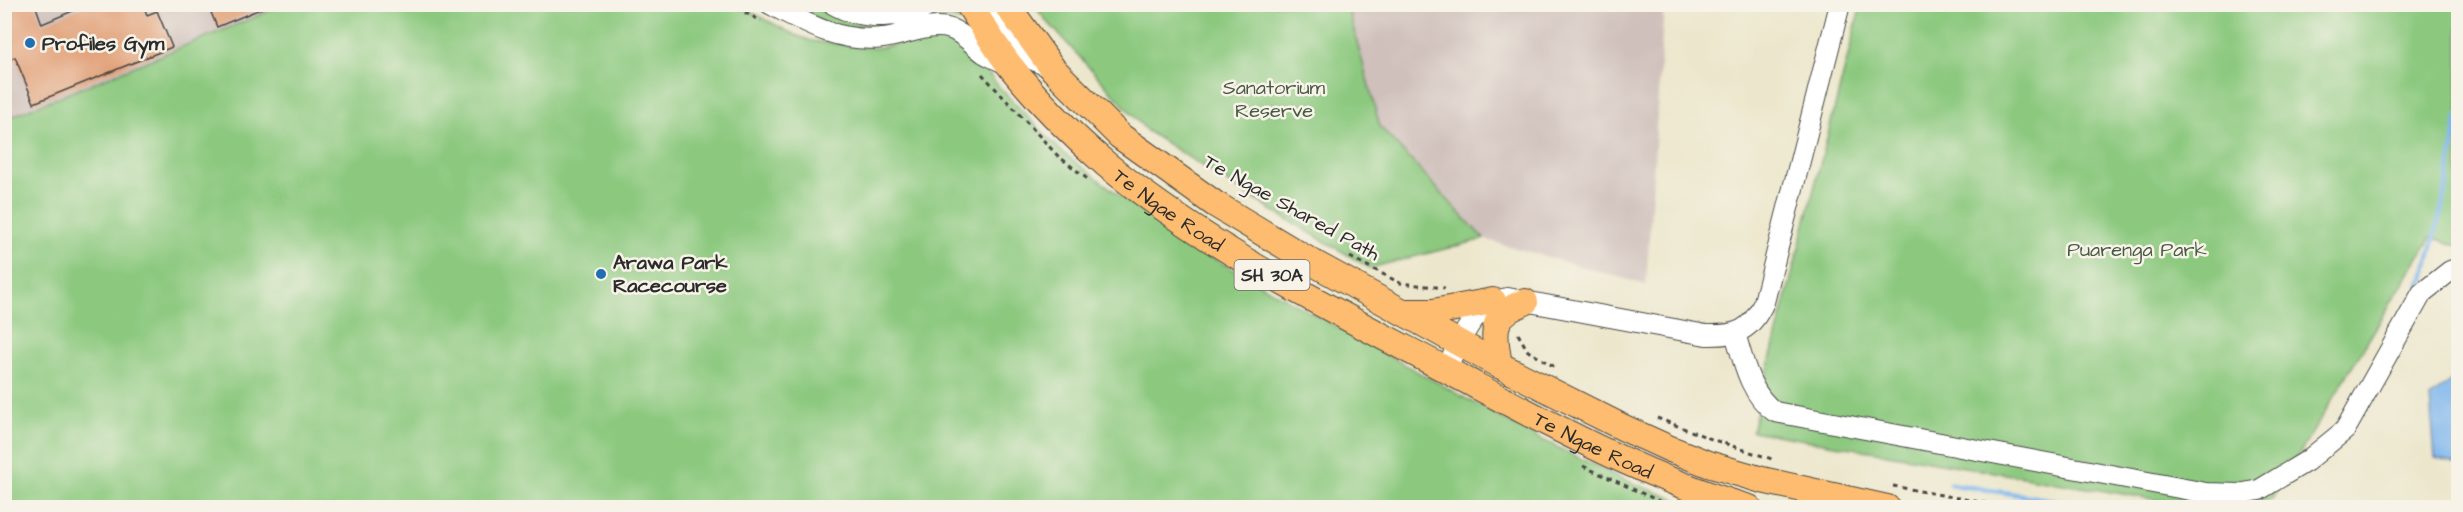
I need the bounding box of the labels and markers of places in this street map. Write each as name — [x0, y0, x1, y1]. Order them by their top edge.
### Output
place label: Profiles Gym — [42, 30, 165, 59]
marker: Profiles Gym — [23, 36, 37, 50]
place label: Arawa Park Racecourse — [613, 249, 728, 300]
marker: Arawa Park Racecourse — [594, 267, 608, 281]

